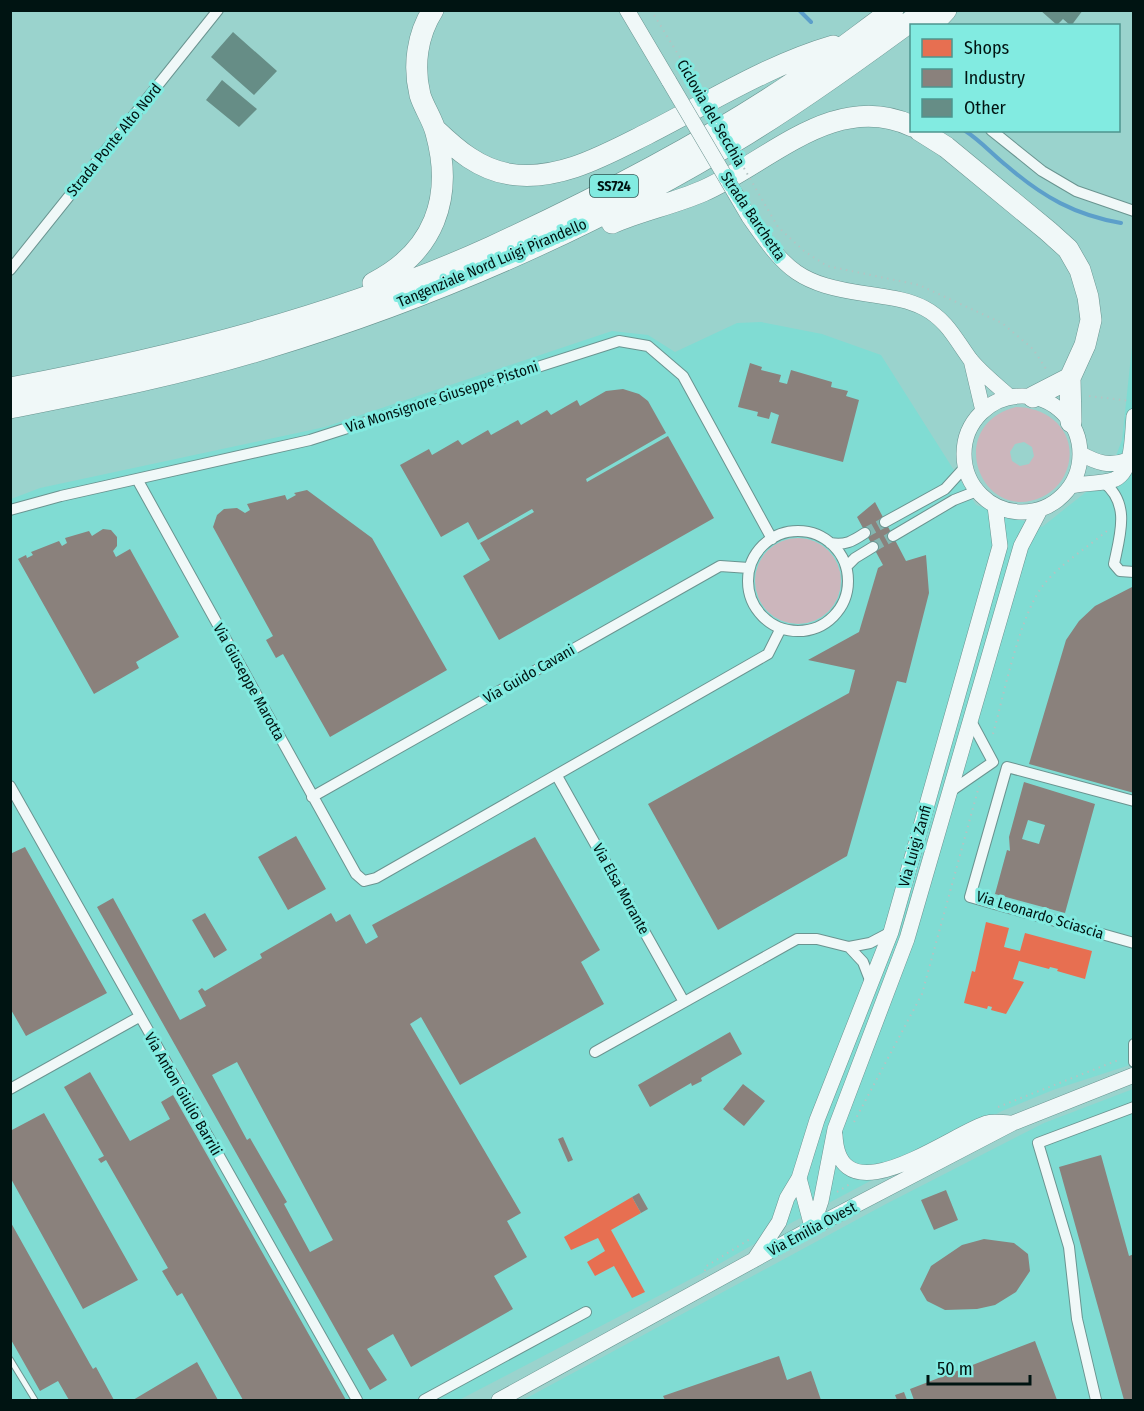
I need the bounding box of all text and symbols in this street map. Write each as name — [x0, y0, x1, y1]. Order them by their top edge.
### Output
legend — [910, 24, 1120, 132]
text: Shops — [964, 37, 1009, 59]
street label: Ciclovia del Secchia — [673, 56, 749, 170]
text: Industry — [964, 67, 1025, 89]
street label: Strada Ponte Alto Nord — [63, 80, 165, 200]
text: Other — [964, 97, 1007, 119]
street label: Strada Barchetta — [717, 168, 789, 264]
road number: SS724 — [590, 175, 638, 197]
street label: Tangenziale Nord Luigi Pirandello — [395, 215, 589, 311]
street label: Via Monsignore Giuseppe Pistoni — [344, 357, 540, 437]
street label: Via Giuseppe Marotta — [209, 620, 289, 744]
street label: Via Guido Cavani — [480, 641, 578, 707]
street label: Via Luigi Zanfi — [895, 803, 935, 889]
street label: Via Elsa Morante — [589, 840, 653, 938]
street label: Via Leonardo Sciascia — [974, 887, 1106, 943]
street label: Via Anton Giulio Barrili — [140, 1029, 226, 1159]
street label: Via Emilia Ovest — [765, 1198, 860, 1260]
scale bar — [928, 1348, 1030, 1386]
text: 50 m — [937, 1358, 973, 1380]

